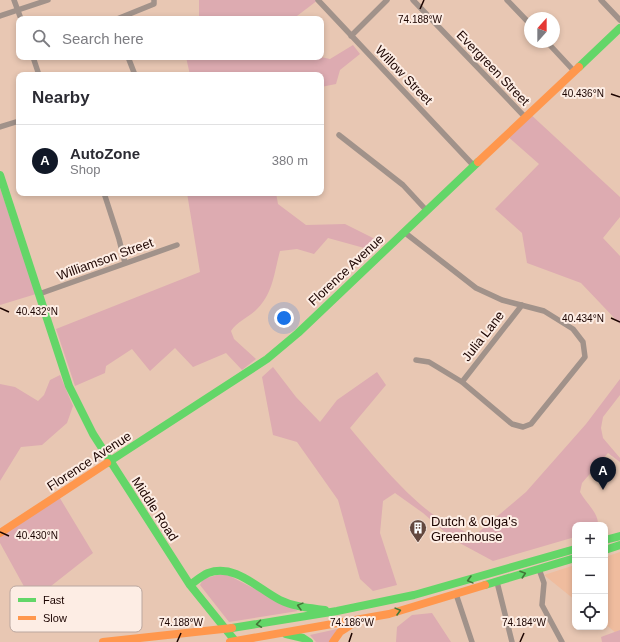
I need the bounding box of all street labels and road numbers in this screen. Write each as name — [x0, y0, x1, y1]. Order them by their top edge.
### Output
street label: Evergreen Street — [453, 27, 533, 109]
street label: Willow Street — [372, 43, 436, 108]
street label: Florence Avenue — [305, 231, 387, 309]
street label: Williamson Street — [55, 235, 155, 283]
street label: Julia Lane — [459, 308, 507, 364]
street label: Florence Avenue — [44, 428, 134, 494]
street label: Middle Road — [129, 474, 181, 544]

